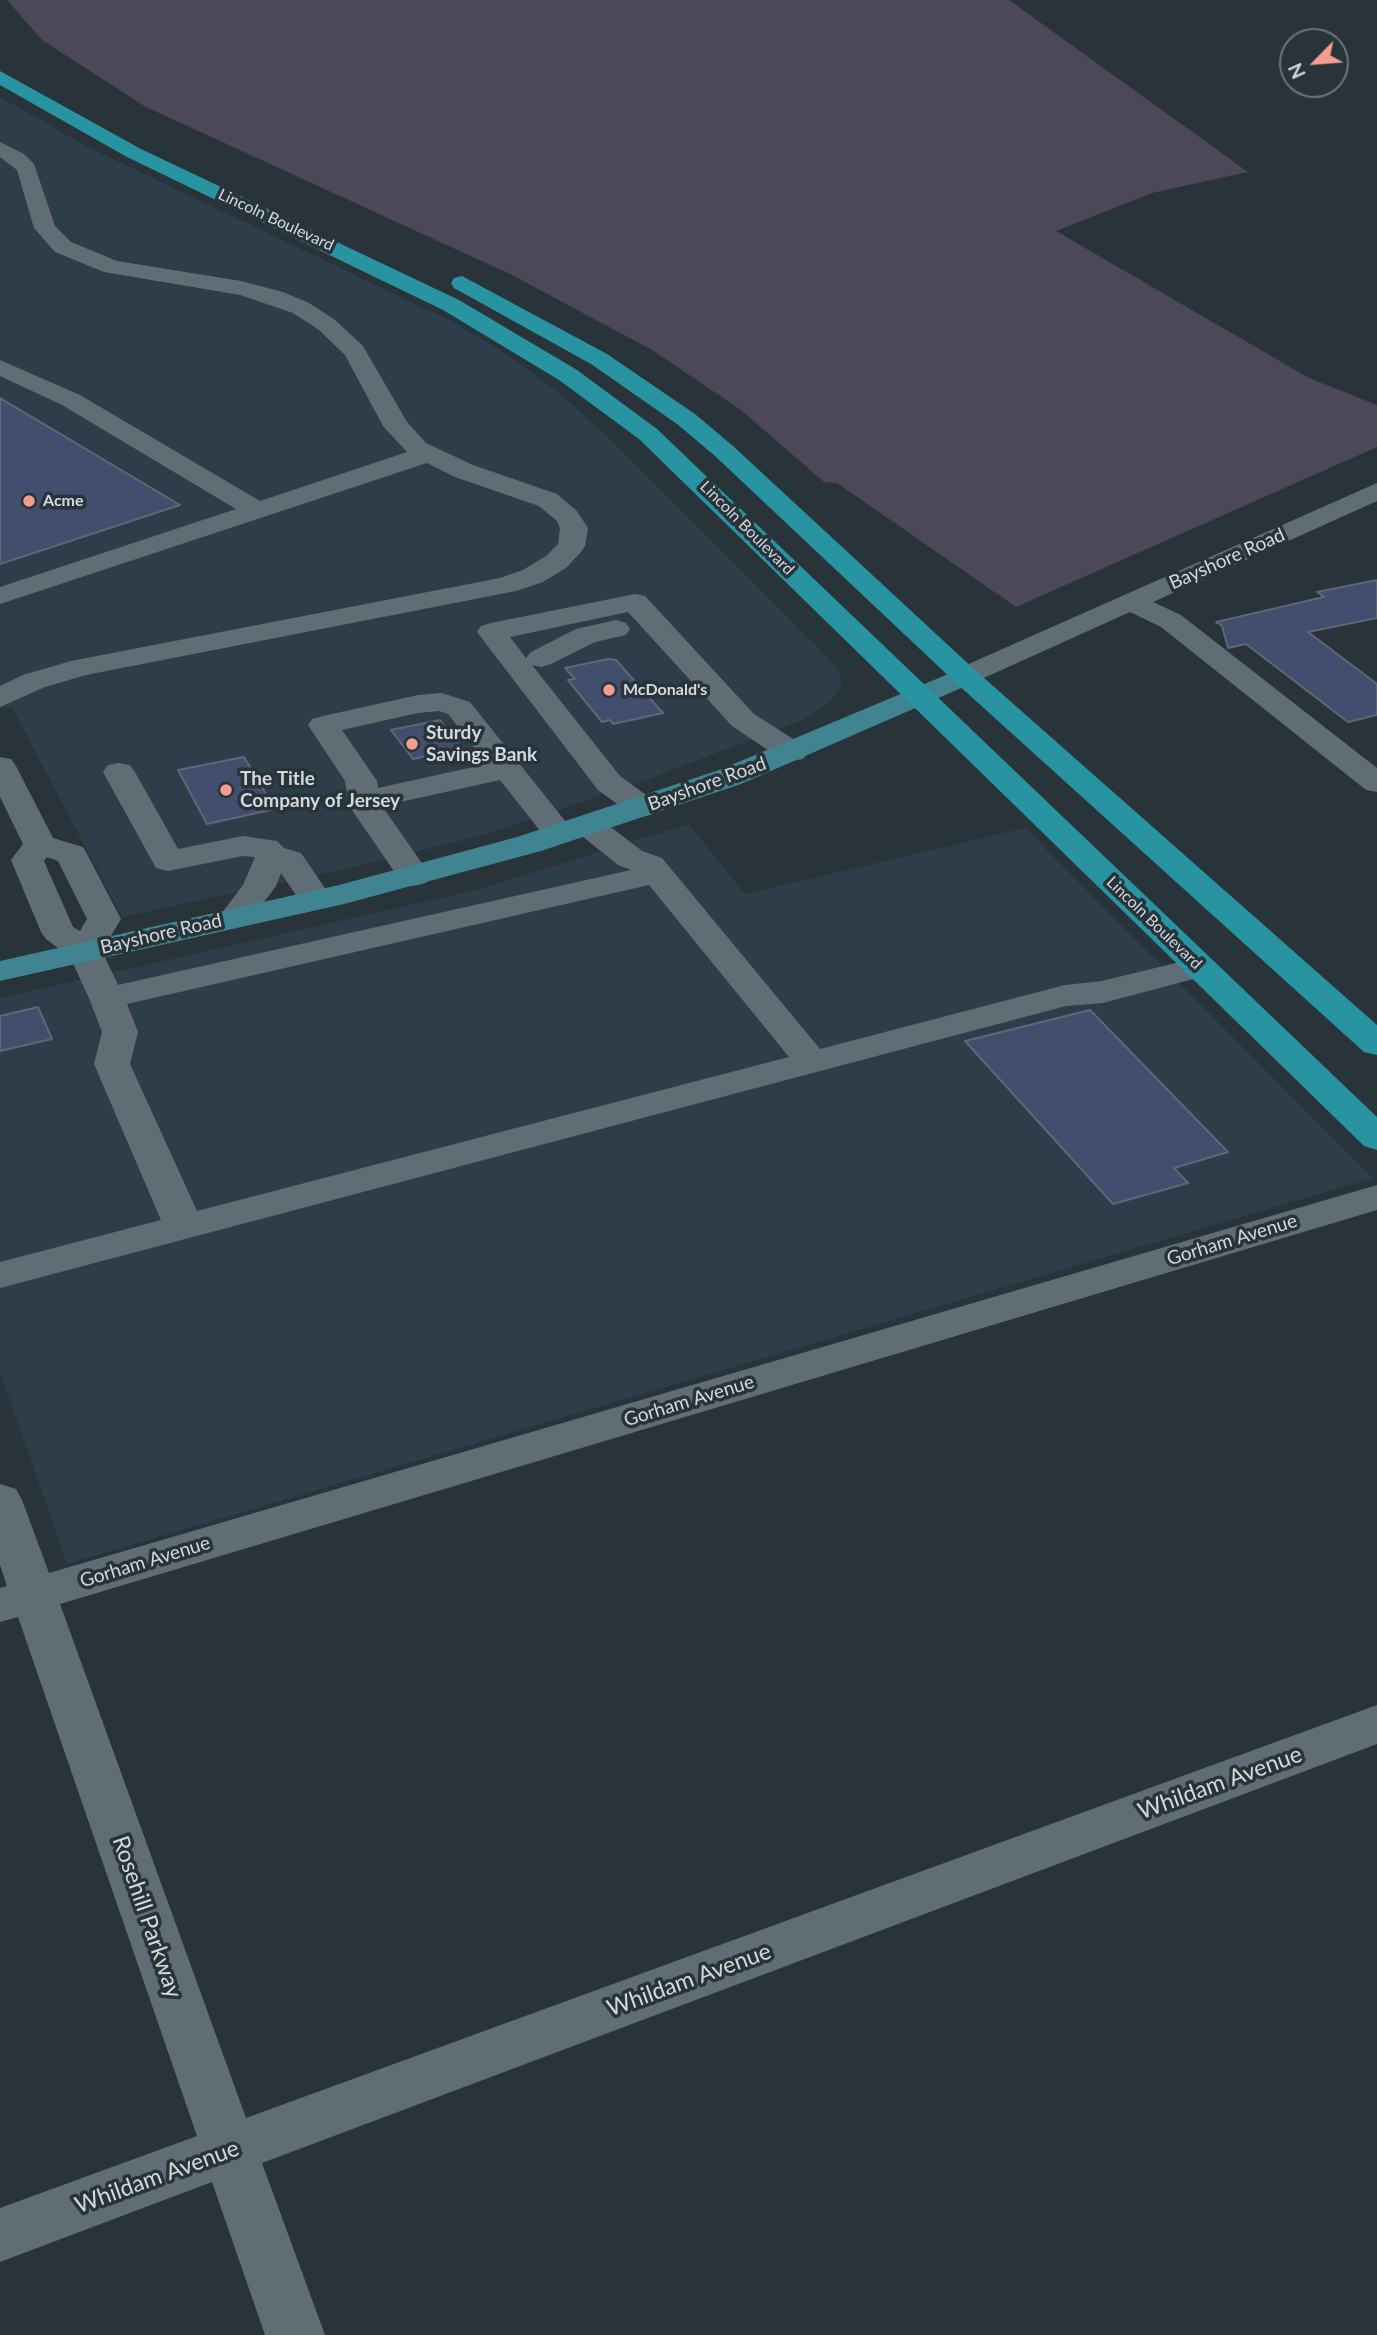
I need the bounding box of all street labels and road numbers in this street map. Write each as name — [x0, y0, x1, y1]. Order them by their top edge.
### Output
street label: Lincoln Boulevard — [215, 185, 337, 255]
street label: Lincoln Boulevard — [696, 477, 798, 579]
street label: Bayshore Road — [1166, 523, 1288, 595]
street label: Bayshore Road — [645, 752, 769, 816]
street label: Lincoln Boulevard — [1102, 873, 1206, 973]
street label: Bayshore Road — [98, 909, 224, 959]
street label: Gorham Avenue — [1164, 1209, 1300, 1271]
street label: Gorham Avenue — [621, 1370, 757, 1432]
street label: Gorham Avenue — [77, 1531, 213, 1593]
street label: Whildam Avenue — [1134, 1740, 1306, 1826]
street label: Rosehill Parkway — [106, 1832, 188, 2002]
street label: Whildam Avenue — [603, 1937, 775, 2023]
street label: Whildam Avenue — [71, 2134, 243, 2220]

